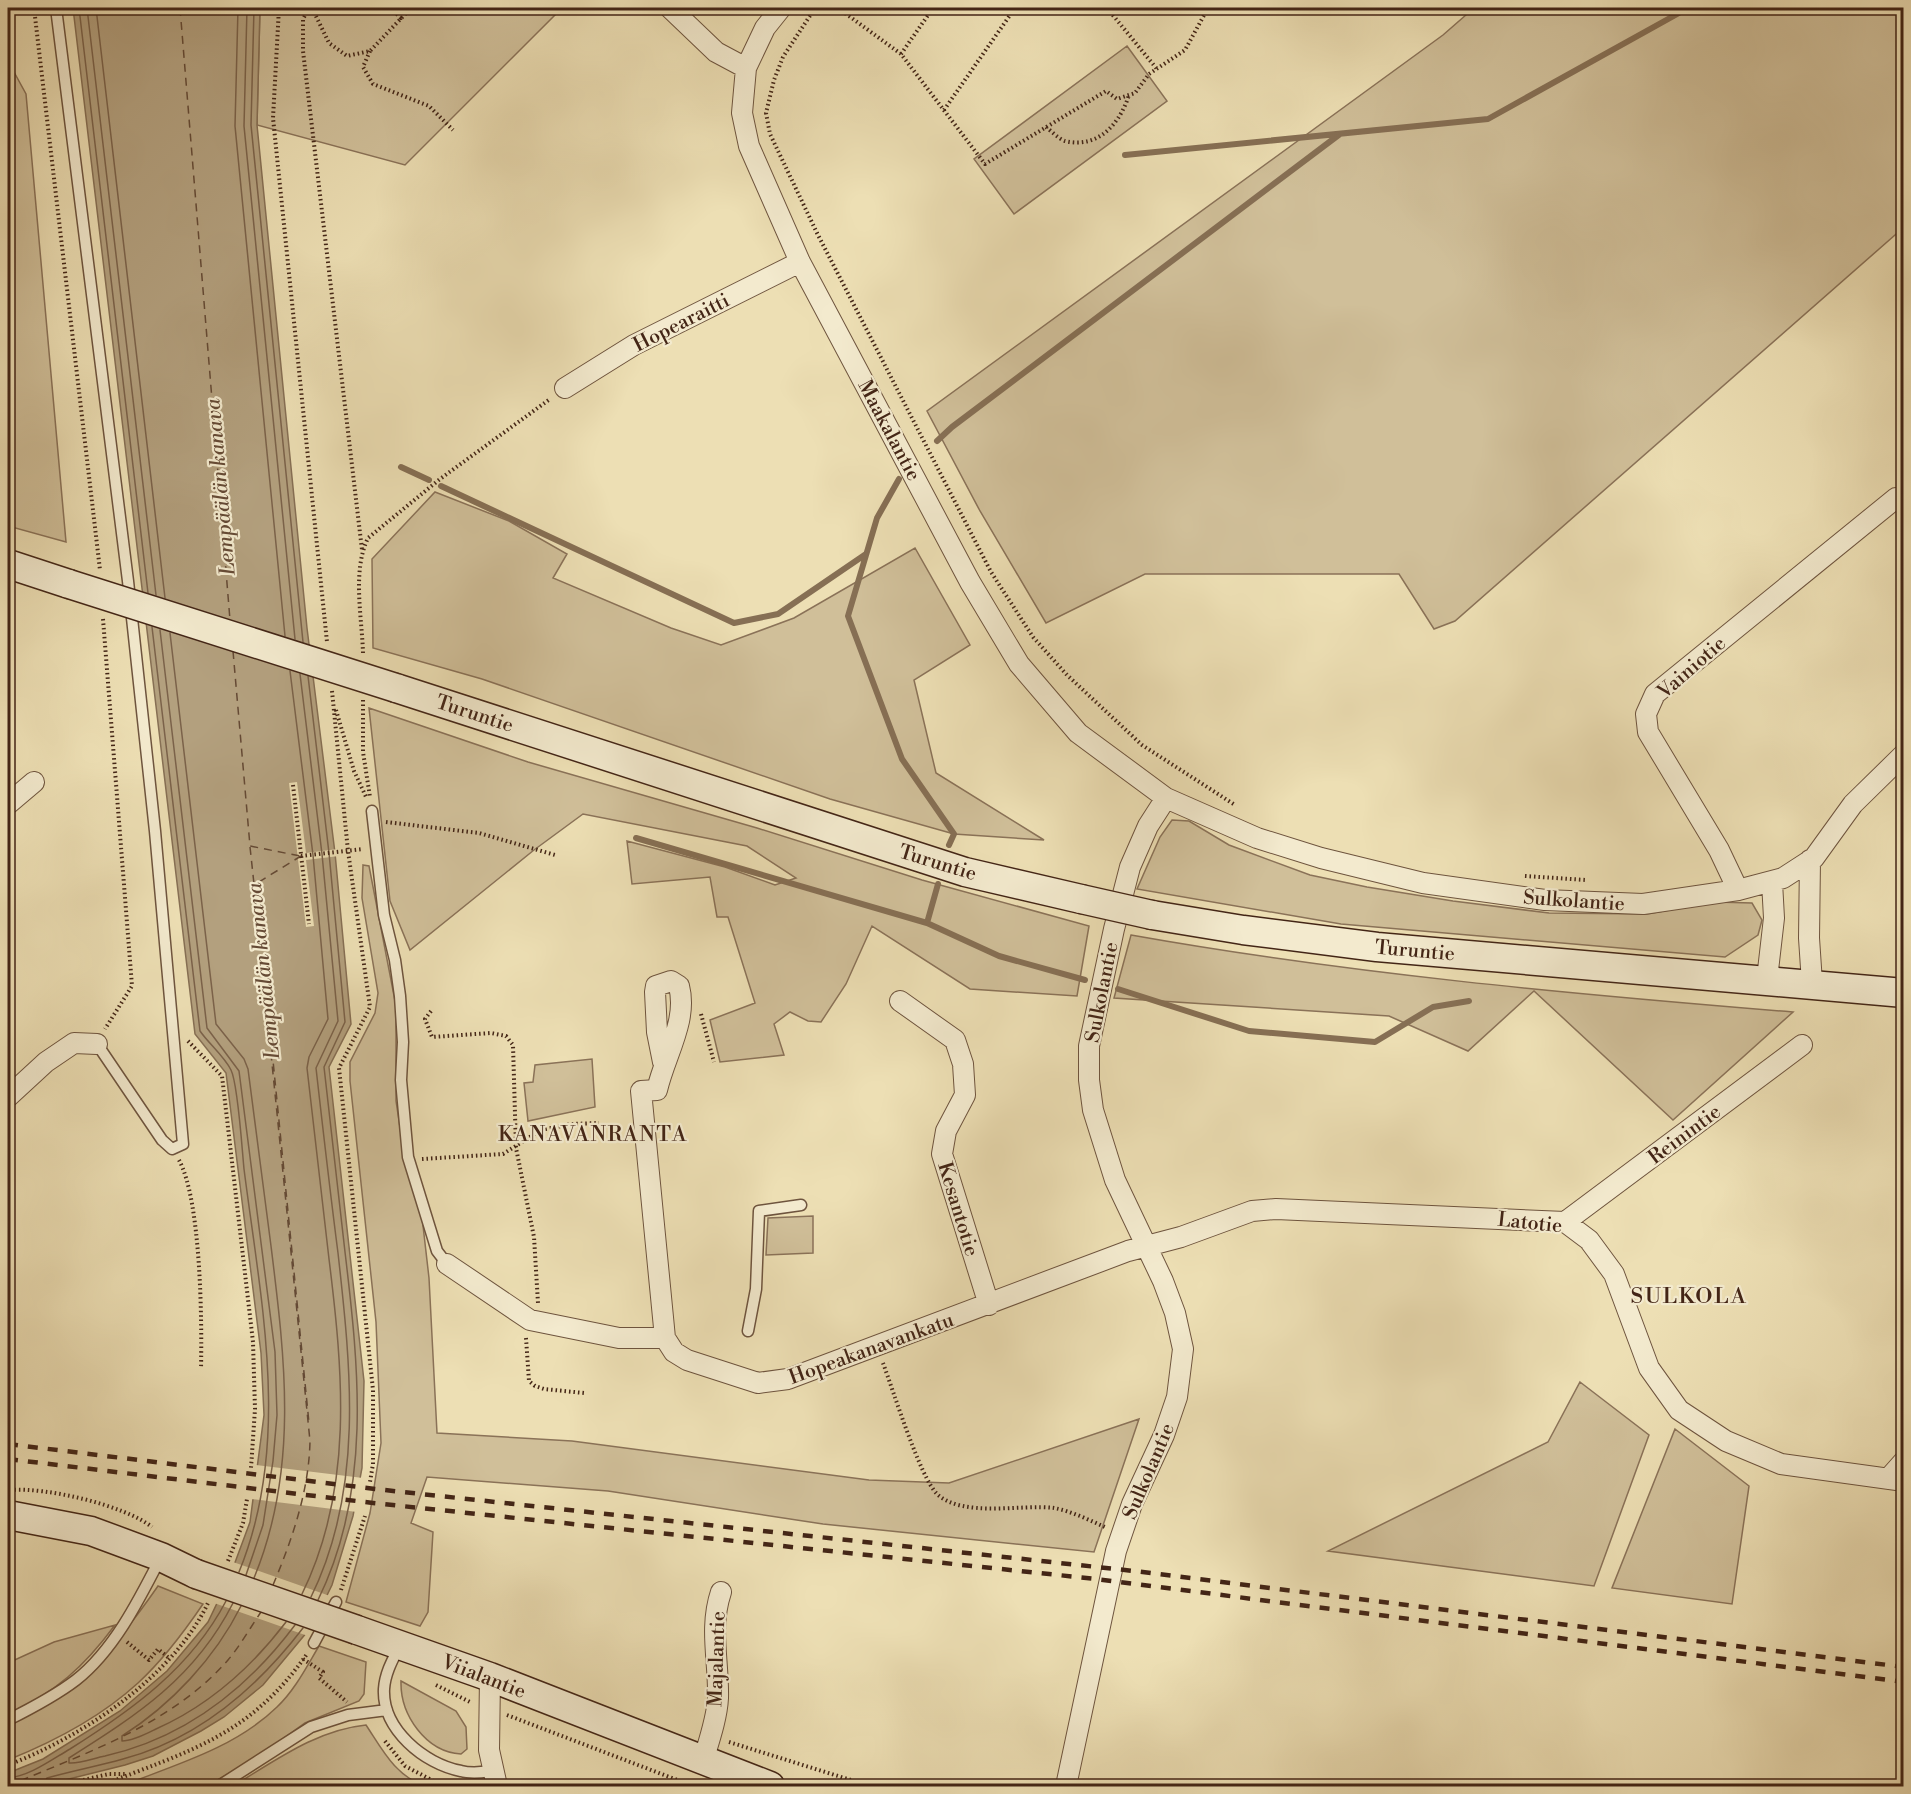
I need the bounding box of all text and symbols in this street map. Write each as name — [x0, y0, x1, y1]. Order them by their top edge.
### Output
street label: Hopearaitti — [629, 288, 734, 358]
street label: Maakalantie — [852, 376, 926, 486]
water label: Lempäälän kanava — [200, 397, 242, 577]
street label: Vainiotie — [1652, 632, 1731, 705]
street label: Turuntie — [433, 690, 517, 739]
street label: Turuntie — [896, 840, 980, 887]
water label: Lempäälän kanava — [242, 881, 286, 1061]
street label: Sulkolantie — [1522, 885, 1626, 918]
street label: Turuntie — [1374, 936, 1456, 967]
street label: Sulkolantie — [1080, 940, 1124, 1045]
street label: Reinintie — [1644, 1100, 1726, 1171]
district label: KANAVANRANTA — [498, 1122, 688, 1148]
street label: Kesantotie — [931, 1159, 984, 1260]
street label: Latotie — [1496, 1208, 1564, 1239]
district label: SULKOLA — [1631, 1283, 1747, 1310]
street label: Hopeakanavankatu — [786, 1308, 958, 1391]
street label: Sulkolantie — [1118, 1420, 1181, 1523]
street label: Majalantie — [703, 1611, 732, 1708]
street label: Viialantie — [437, 1650, 529, 1705]

